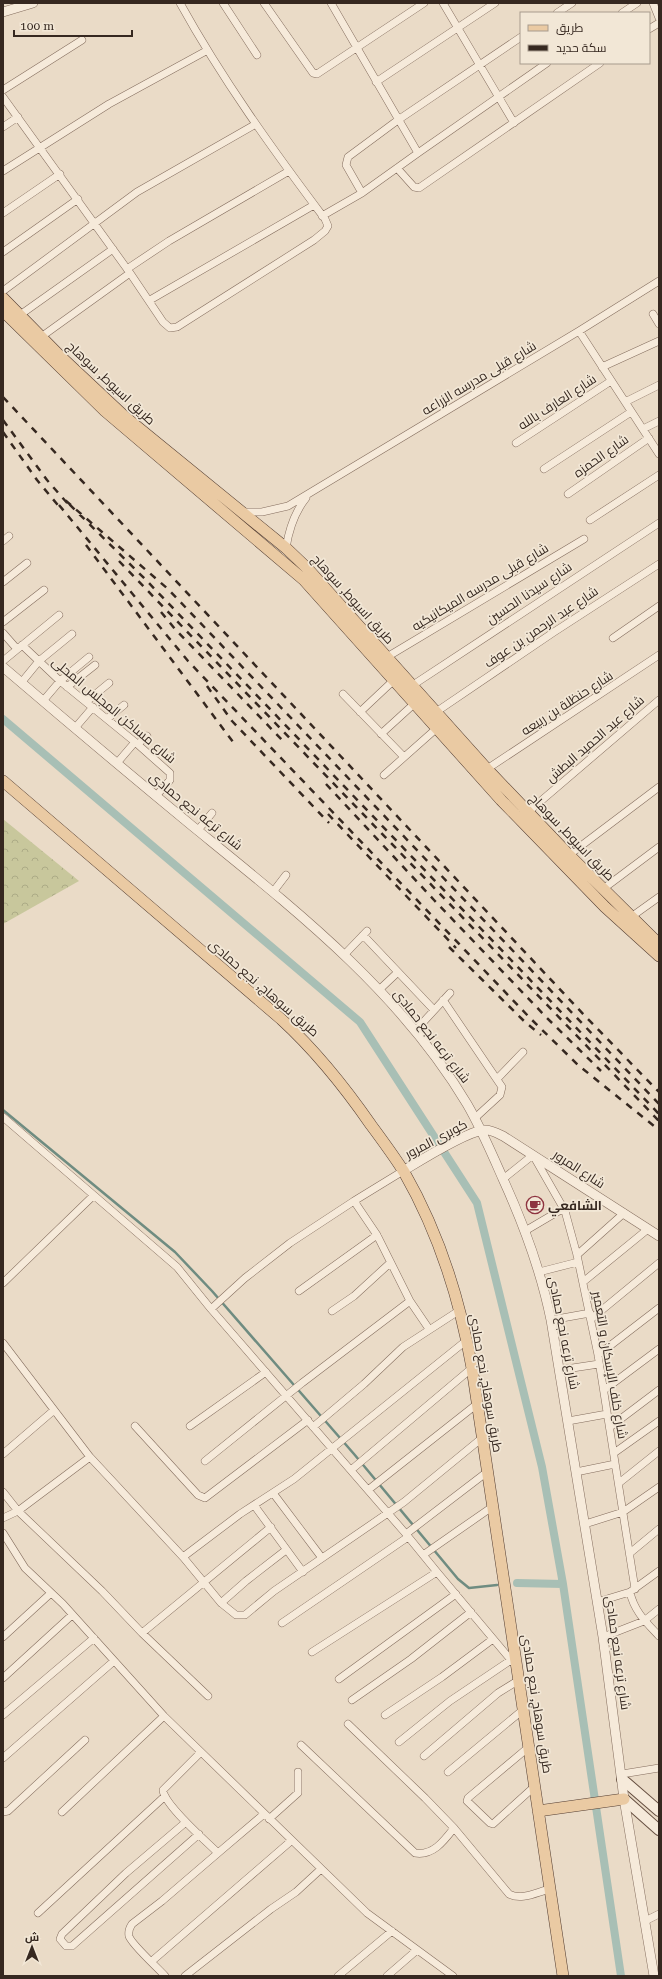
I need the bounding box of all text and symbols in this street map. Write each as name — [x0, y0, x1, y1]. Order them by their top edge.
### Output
scale bar — [14, 12, 132, 38]
legend — [520, 12, 650, 64]
text: 100 m — [20, 19, 54, 33]
text: طريق — [556, 21, 584, 35]
text: سكة حديد — [556, 41, 607, 55]
street label: طريق اسيوط, سوهاج — [63, 338, 158, 429]
street label: شارع قبلى مدرسه الزراعه — [419, 338, 539, 419]
street label: شارع العارف بالله — [515, 371, 599, 434]
street label: شارع الحمزه — [571, 432, 632, 481]
street label: شارع قبلى مدرسه الميكانيكيه — [409, 540, 552, 635]
street label: طريق اسيوط, سوهاج — [308, 551, 397, 648]
street label: شارع سيدنا الحسين — [484, 559, 575, 628]
street label: شارع عبد الرحمن بن عوف — [481, 583, 601, 672]
street label: شارع مساكن المجلس المحلى — [48, 654, 179, 767]
street label: شارع حنظلة بن ربيعه — [518, 668, 616, 739]
street label: شارع عبد الحميد البطش — [543, 692, 648, 786]
street label: شارع ترعه نجع حمادى — [146, 769, 245, 854]
street label: طريق اسيوط, سوهاج — [526, 790, 617, 884]
street label: طريق سوهاج, نجع حمادى — [205, 936, 322, 1040]
street label: شارع ترعه نجع حمادى — [390, 986, 473, 1087]
street label: كوبرى المرور — [401, 1116, 470, 1162]
street label: شارع المرور — [549, 1146, 608, 1192]
cafe icon: الشافعي — [525, 1195, 545, 1215]
place label: الشافعي — [548, 1198, 602, 1217]
street label: شارع ترعه نجع حمادى — [545, 1275, 582, 1391]
street label: شارع خلف الإسكان و التعمير — [588, 1289, 630, 1440]
street label: طريق سوهاج, نجع حمادى — [465, 1313, 506, 1454]
street label: شارع ترعه نجع حمادى — [602, 1595, 633, 1711]
street label: طريق سوهاج, نجع حمادى — [518, 1633, 555, 1775]
north arrow — [12, 1927, 52, 1967]
text: ش — [25, 1931, 39, 1944]

